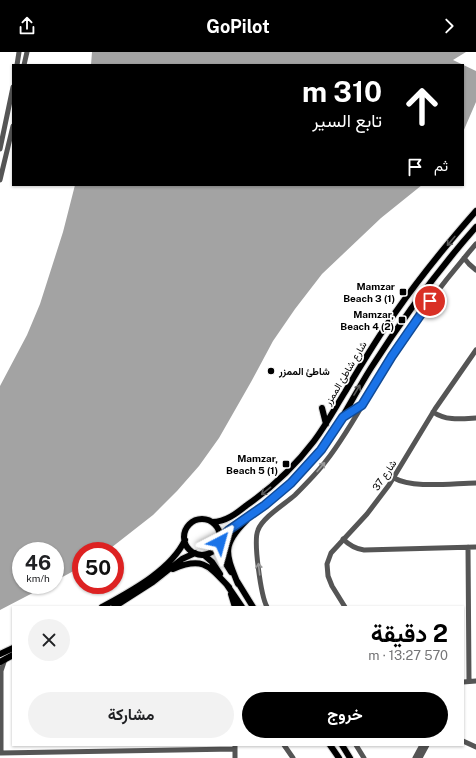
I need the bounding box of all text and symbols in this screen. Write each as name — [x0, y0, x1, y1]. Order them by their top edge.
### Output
icon: share — [16, 15, 38, 37]
icon: forward — [438, 15, 460, 37]
text: GoPilot — [206, 16, 270, 37]
text: 310 m — [302, 75, 382, 108]
icon: ahead — [396, 80, 448, 132]
text: تابع السير — [312, 110, 382, 131]
icon: arrive — [404, 156, 426, 178]
text: ثم — [434, 157, 448, 174]
one-way arrow — [446, 235, 455, 246]
place label: Mamzar Beach 3 (1) — [343, 280, 395, 304]
pin — [413, 284, 447, 318]
marker: Mamzar Beach 3 (1) — [398, 287, 408, 297]
icon: arrive — [419, 290, 441, 312]
place label: Mamzar, Beach 4 (2) — [340, 308, 394, 332]
marker: Mamzar, Beach 4 (2) — [397, 315, 407, 325]
street label: شارع شاطئ الممزر — [321, 339, 370, 408]
place label: شاطئ الممزر — [278, 365, 330, 378]
marker: شاطئ الممزر — [266, 366, 276, 376]
one-way arrow — [354, 384, 362, 396]
place label: Mamzar, Beach 5 (1) — [226, 452, 278, 476]
street label: شارع 37 — [369, 457, 400, 493]
marker: Mamzar, Beach 5 (1) — [281, 459, 291, 469]
one-way arrow — [317, 461, 326, 472]
one-way arrow — [261, 486, 272, 495]
position arrow — [199, 521, 241, 563]
speed limit sign: 50 — [72, 542, 124, 594]
text: 46 — [25, 551, 51, 575]
one-way arrow — [255, 563, 263, 576]
text: km/h — [26, 572, 50, 584]
button: close — [28, 619, 70, 661]
text: 2 دقيقة — [371, 619, 448, 647]
text: 570 m · 13:27 — [368, 648, 448, 663]
button: مشاركة — [28, 692, 234, 738]
button: خروج — [242, 692, 448, 738]

